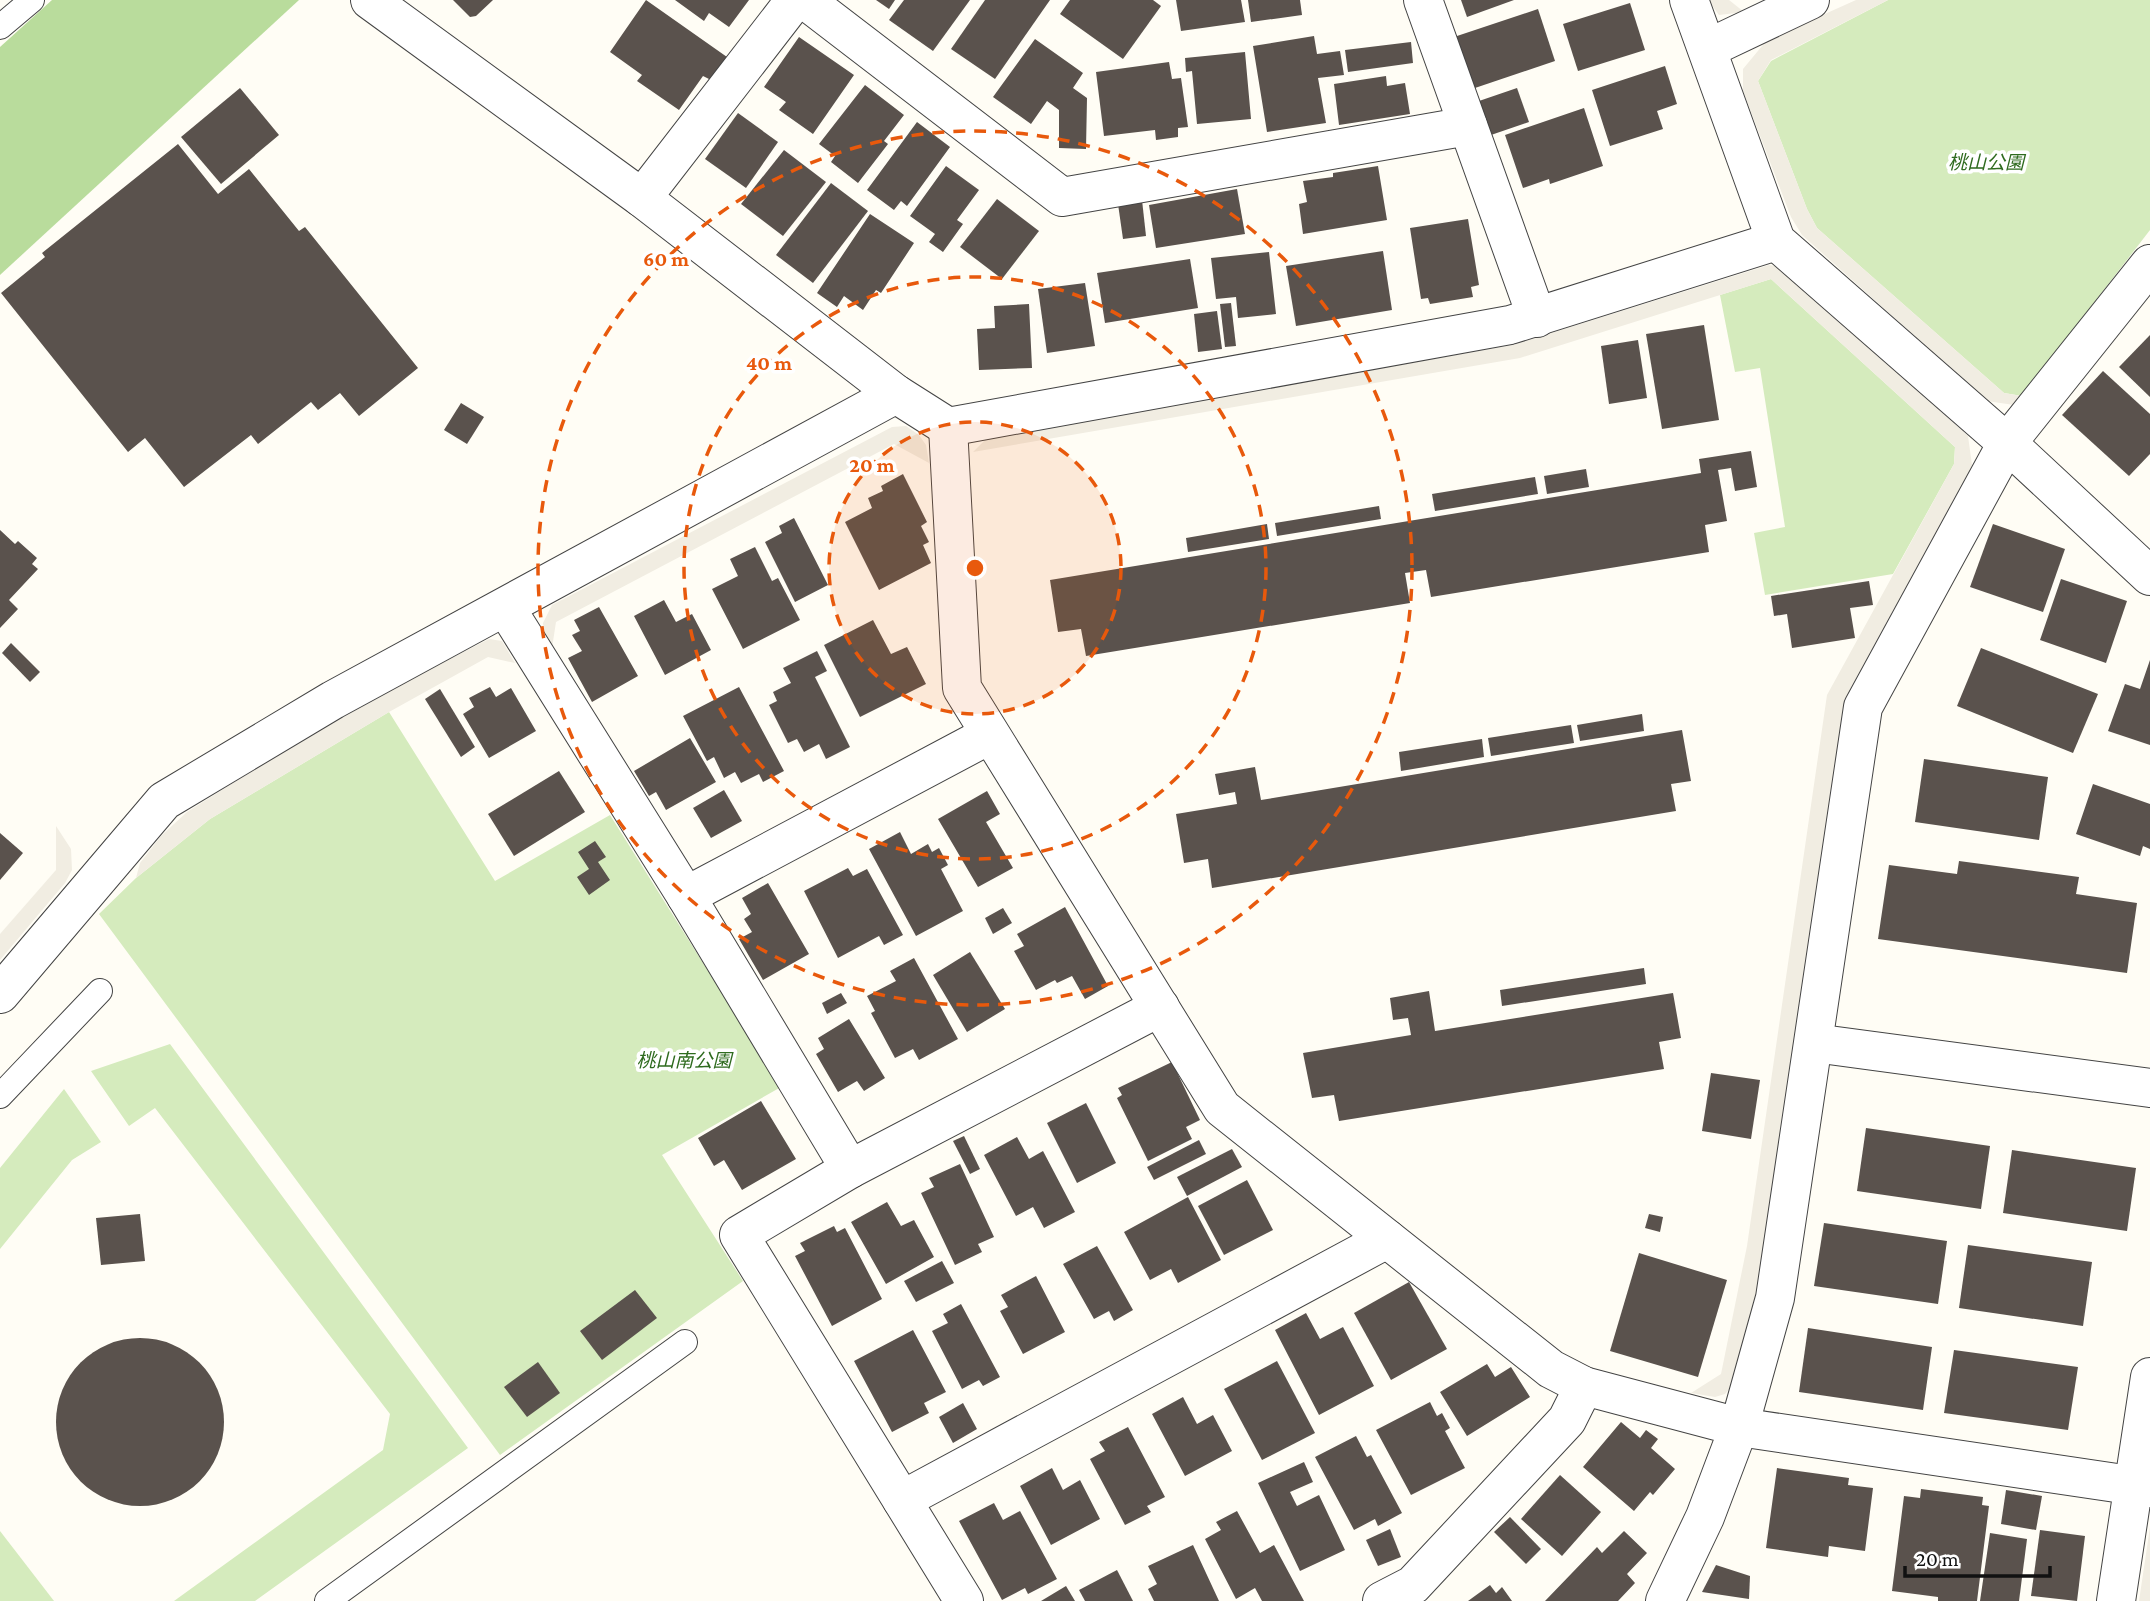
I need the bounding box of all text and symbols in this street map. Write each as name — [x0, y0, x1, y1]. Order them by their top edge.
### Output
park label: 桃山公園 — [1948, 152, 2027, 173]
text: 60 m — [643, 247, 689, 271]
text: 40 m — [746, 351, 792, 375]
text: 20 m — [849, 453, 895, 477]
centre of rings — [963, 556, 987, 580]
park label: 桃山南公園 — [636, 1050, 734, 1071]
scale bar — [1905, 1534, 2050, 1578]
text: 20 m — [1916, 1547, 1959, 1571]

